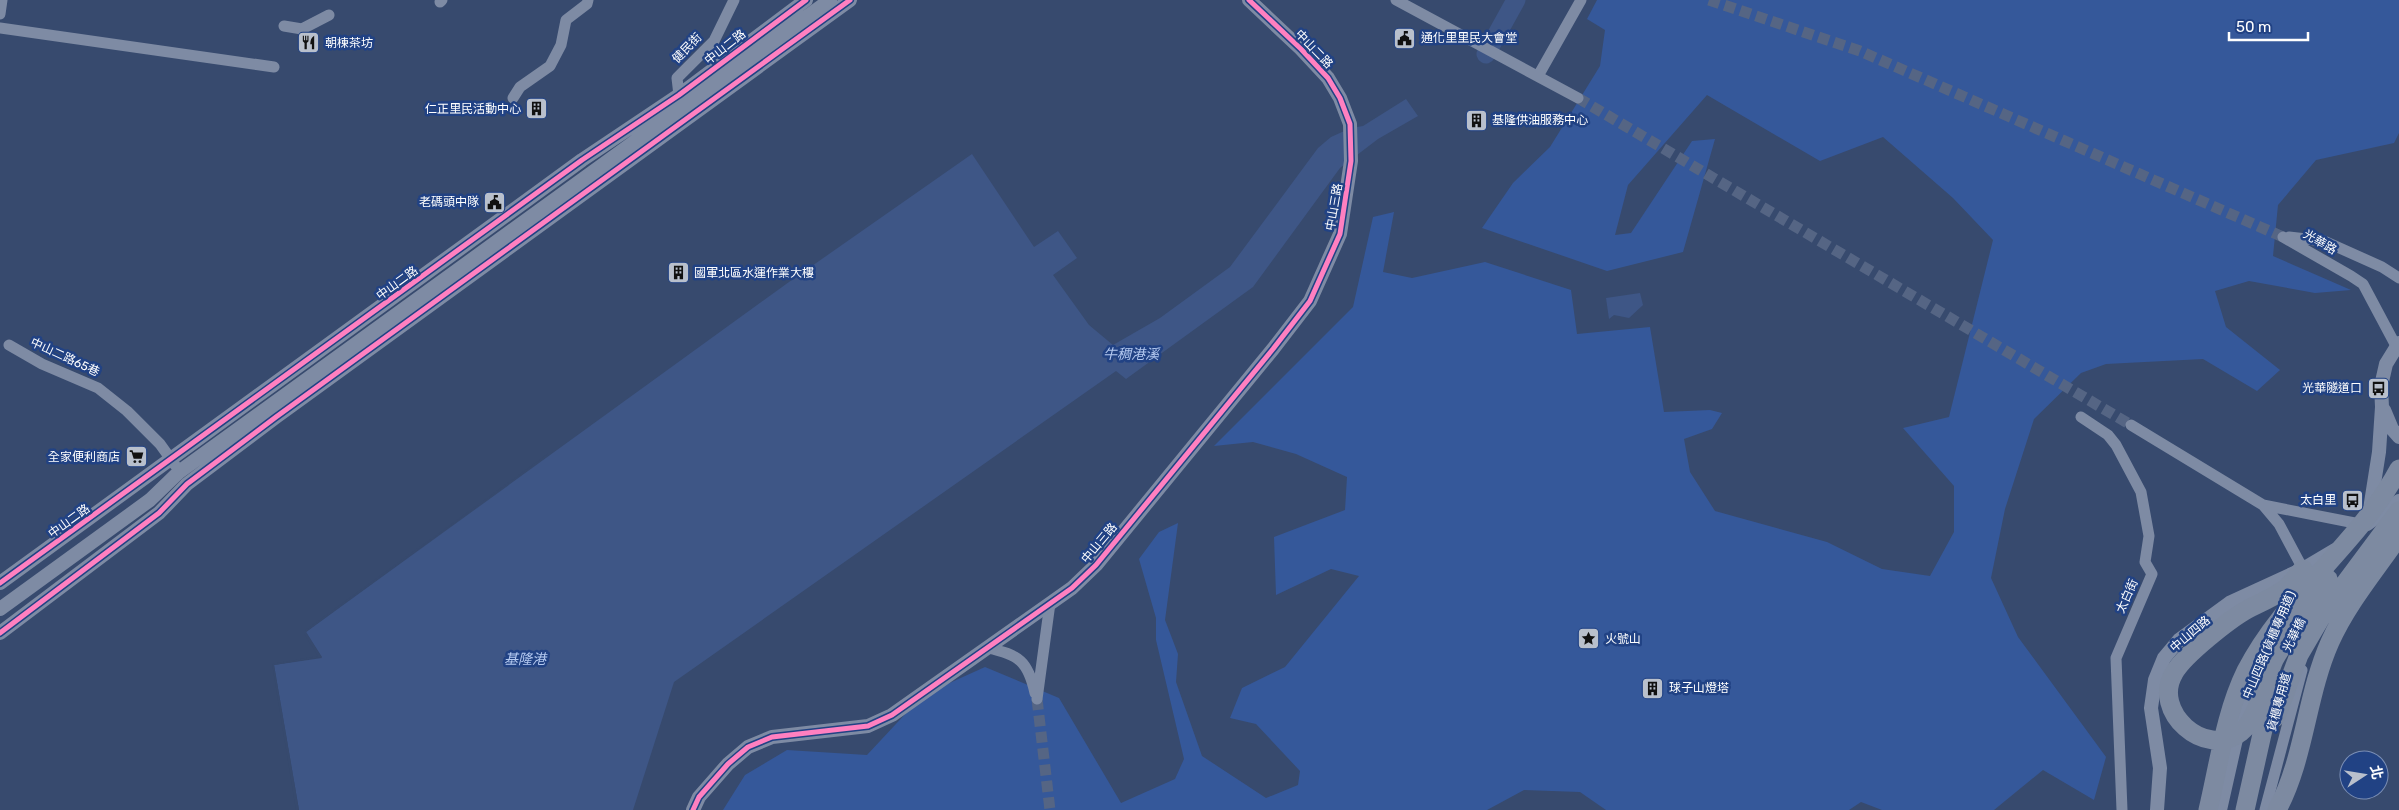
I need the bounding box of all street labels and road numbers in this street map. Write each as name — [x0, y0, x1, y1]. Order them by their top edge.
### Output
street label: 中山二路 — [702, 27, 748, 67]
street label: 中山二路 — [1292, 27, 1336, 71]
street label: 健民街 — [669, 30, 705, 66]
street label: 中山三路 — [1323, 182, 1345, 232]
street label: 光華路 — [2301, 227, 2339, 257]
street label: 中山二路 — [373, 263, 421, 303]
street label: 中山二路65巷 — [28, 335, 102, 379]
street label: 中山二路 — [45, 501, 93, 541]
street label: 中山三路 — [1078, 520, 1120, 566]
street label: 太白街 — [2113, 577, 2141, 615]
street label: 中山四路(貨櫃專用道) — [2240, 589, 2298, 701]
street label: 中山四路 — [2167, 613, 2213, 655]
street label: 光華橋 — [2280, 616, 2308, 654]
street label: 貨櫃專用道 — [2264, 671, 2294, 733]

